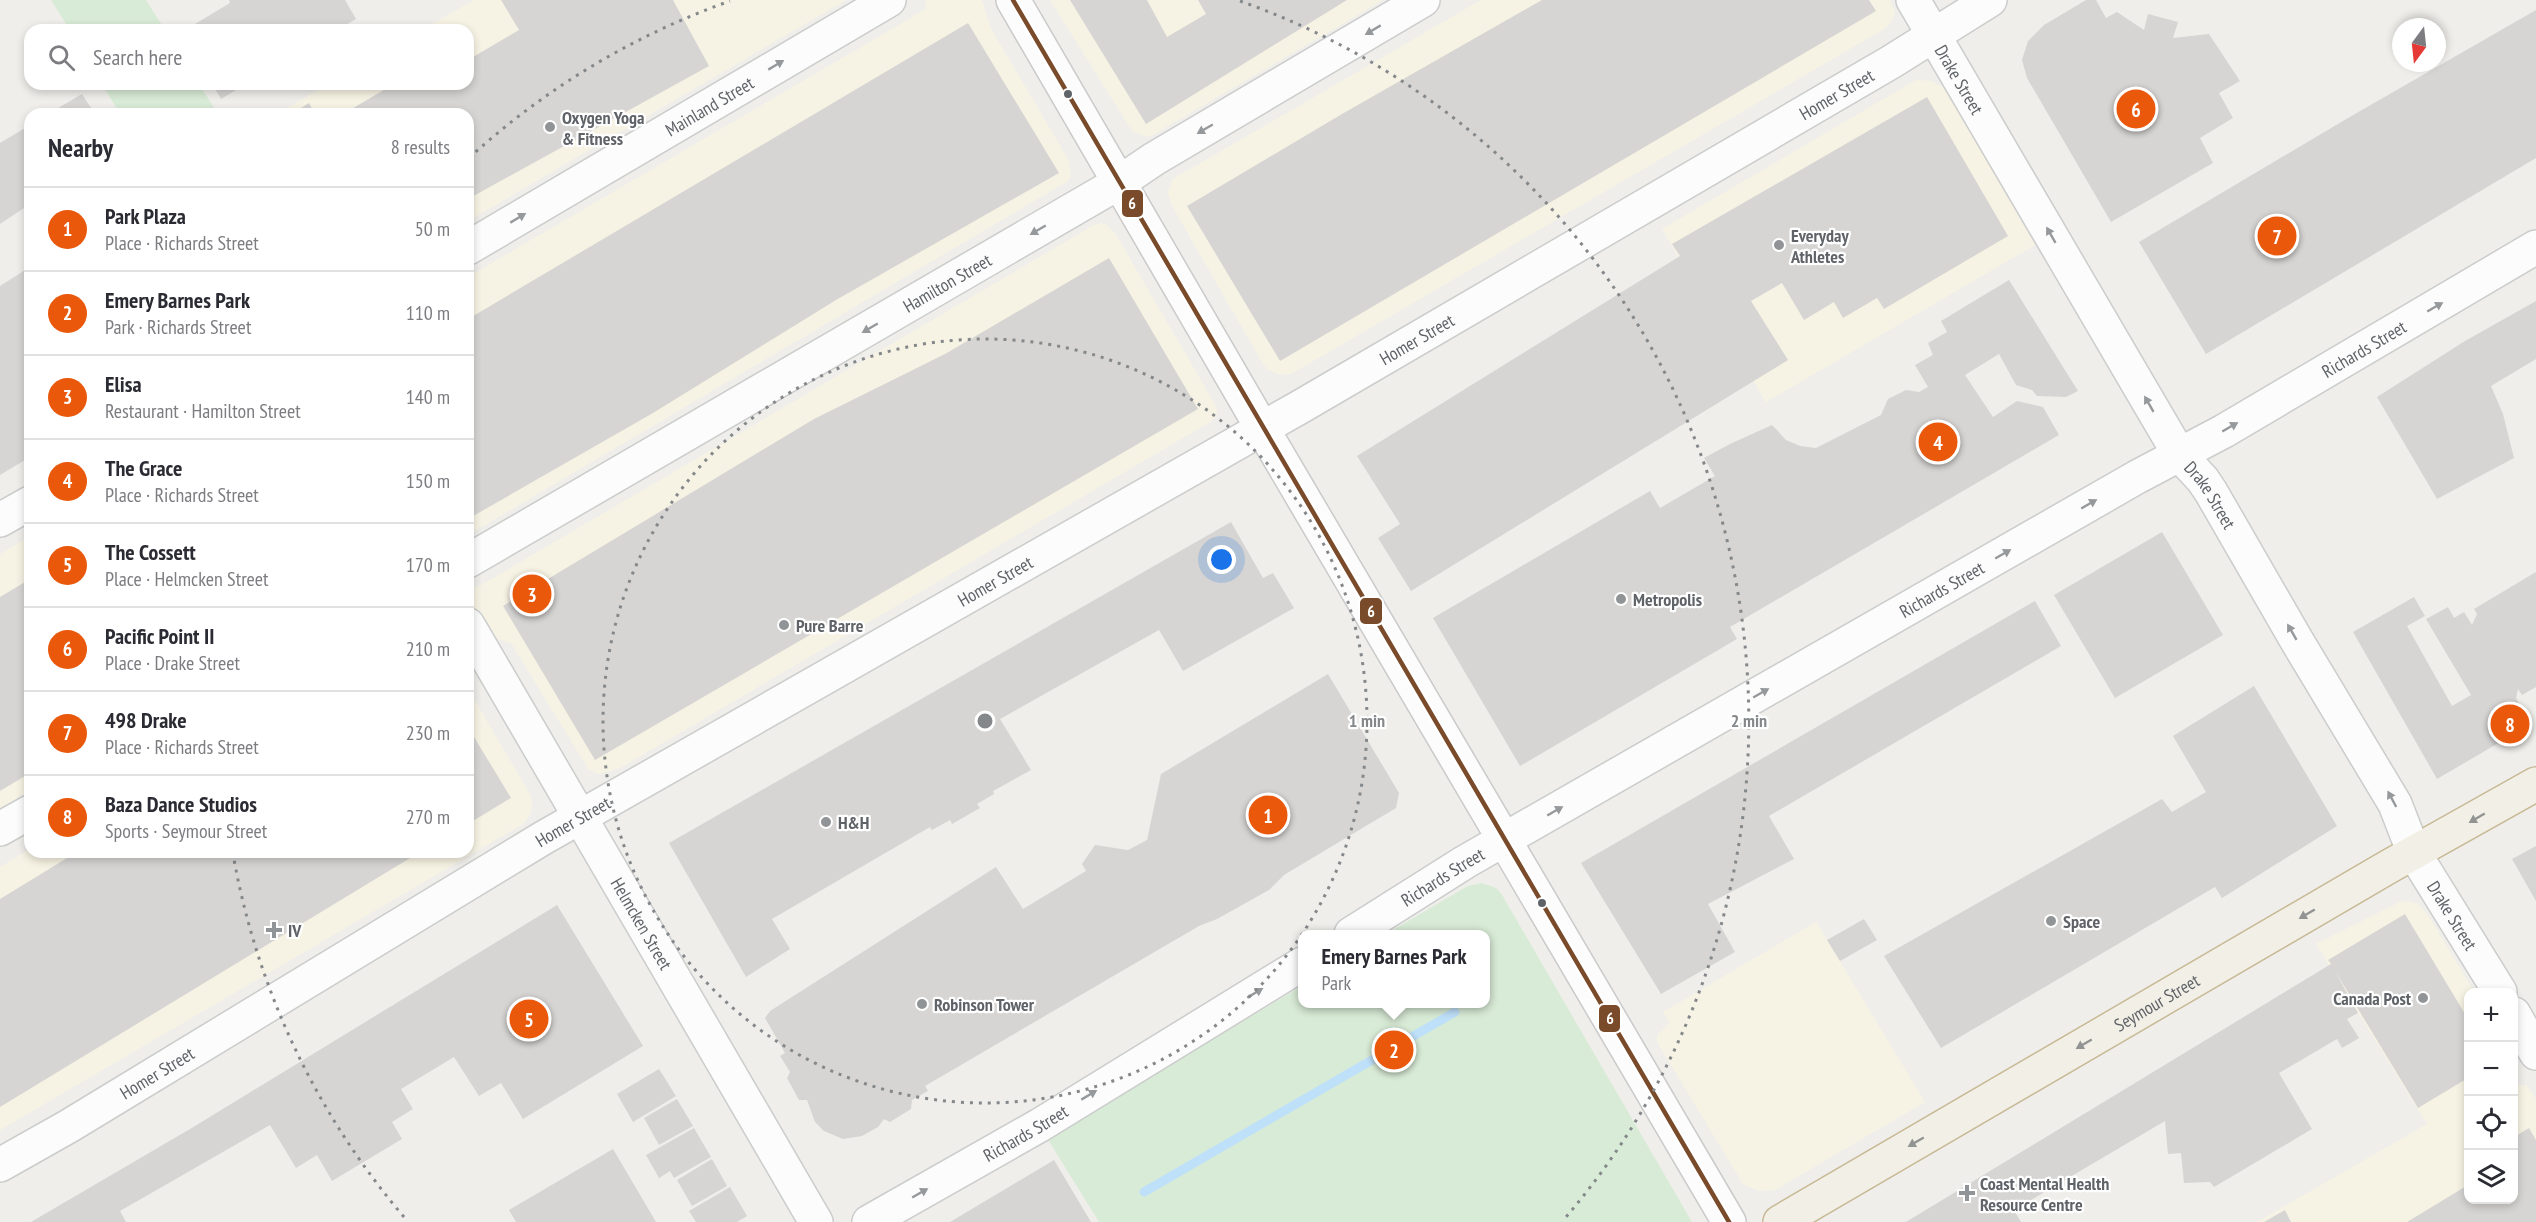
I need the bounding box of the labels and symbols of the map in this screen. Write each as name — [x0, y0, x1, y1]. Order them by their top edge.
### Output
north arrow — [2392, 18, 2446, 72]
one-way arrow — [1365, 24, 1381, 35]
street label: Drake Street — [1930, 40, 1989, 118]
one-way arrow — [768, 59, 784, 70]
street label: Homer Street — [1795, 63, 1878, 125]
street label: Mainland Street — [661, 71, 758, 141]
pin: 6 — [2116, 86, 2156, 132]
unlabelled marker — [1062, 88, 1074, 100]
place label: Oxygen Yoga & Fitness — [562, 106, 645, 150]
marker: Oxygen Yoga & Fitness — [543, 120, 557, 134]
one-way arrow — [1196, 124, 1213, 134]
line badge: 6 — [1121, 189, 1144, 218]
text: 6 — [1128, 193, 1136, 213]
one-way arrow — [510, 212, 526, 223]
pin: 7 — [2258, 214, 2296, 258]
one-way arrow — [1030, 224, 1046, 235]
place label: Everyday Athletes — [1790, 224, 1849, 268]
one-way arrow — [2045, 227, 2056, 243]
marker: Everyday Athletes — [1772, 238, 1786, 252]
street label: Hamilton Street — [899, 248, 995, 317]
one-way arrow — [2427, 301, 2443, 312]
street label: Homer Street — [1375, 308, 1458, 370]
street label: Richards Street — [2317, 315, 2410, 382]
one-way arrow — [861, 323, 878, 333]
one-way arrow — [2144, 396, 2155, 412]
pin: 4 — [1918, 420, 1958, 464]
one-way arrow — [2222, 422, 2239, 432]
street label: Drake Street — [2180, 456, 2241, 533]
one-way arrow — [2081, 499, 2098, 509]
your location — [1207, 545, 1236, 574]
one-way arrow — [1995, 549, 2012, 559]
street label: Homer Street — [953, 550, 1037, 611]
street label: Richards Street — [1895, 556, 1988, 622]
pin: 3 — [512, 572, 552, 616]
place label: Metropolis — [1633, 588, 1702, 611]
marker: Metropolis — [1614, 592, 1628, 606]
line badge: 6 — [1359, 597, 1383, 625]
text: 6 — [1367, 601, 1375, 621]
place label: Pure Barre — [796, 614, 864, 637]
marker: Pure Barre — [777, 618, 791, 632]
one-way arrow — [2286, 624, 2297, 640]
one-way arrow — [1753, 688, 1770, 698]
pin: 8 — [2490, 702, 2530, 746]
text: 1 min — [1349, 709, 1385, 732]
text: 2 min — [1731, 709, 1767, 732]
centre of rings — [975, 711, 995, 731]
one-way arrow — [2387, 790, 2397, 807]
street label: Homer Street — [531, 791, 614, 852]
pin: 1 — [1248, 792, 1288, 838]
one-way arrow — [1547, 806, 1564, 816]
place label: H&H — [838, 811, 869, 834]
one-way arrow — [2469, 813, 2485, 824]
marker: H&H — [819, 815, 833, 829]
street label: Richards Street — [1396, 842, 1488, 911]
street label: Helmcken Street — [606, 873, 678, 973]
street label: Drake Street — [2422, 876, 2483, 954]
unlabelled marker — [1536, 897, 1548, 909]
one-way arrow — [2299, 909, 2315, 920]
place label: Space — [2063, 910, 2100, 933]
marker: Space — [2044, 914, 2058, 928]
place label: IV — [288, 919, 302, 942]
marker: IV — [265, 921, 283, 939]
street label: Seymour Street — [2110, 968, 2203, 1036]
place label: Canada Post — [2333, 987, 2412, 1010]
one-way arrow — [1247, 988, 1263, 999]
marker: Canada Post — [2416, 991, 2430, 1005]
place label: Robinson Tower — [934, 993, 1035, 1016]
pin: 5 — [510, 996, 548, 1042]
marker: Robinson Tower — [915, 997, 929, 1011]
line badge: 6 — [1598, 1004, 1621, 1033]
text: 6 — [1606, 1008, 1614, 1028]
pin: 2 — [1374, 1028, 1414, 1072]
one-way arrow — [2075, 1039, 2092, 1049]
street label: Homer Street — [116, 1041, 198, 1104]
one-way arrow — [1081, 1090, 1097, 1101]
street label: Richards Street — [979, 1099, 1072, 1166]
one-way arrow — [1908, 1137, 1924, 1148]
place label: Coast Mental Health Resource Centre — [1980, 1172, 2109, 1216]
marker: Coast Mental Health Resource Centre — [1958, 1184, 1976, 1202]
one-way arrow — [912, 1188, 929, 1198]

